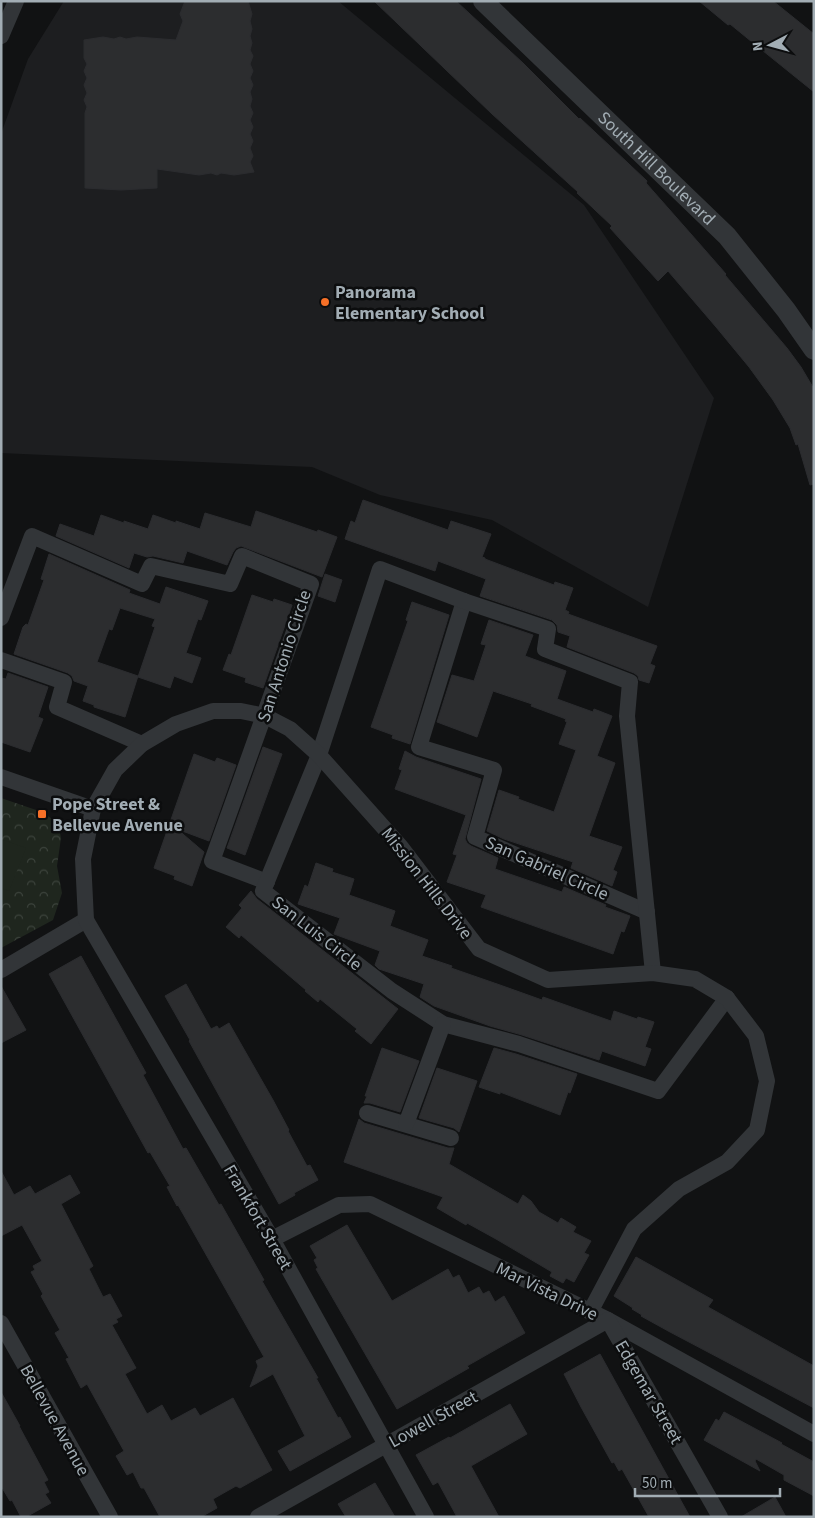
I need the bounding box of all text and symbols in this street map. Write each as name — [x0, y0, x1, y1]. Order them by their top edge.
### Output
north arrow — [745, 20, 795, 70]
text: N — [748, 41, 768, 52]
street label: South Hill Boulevard — [592, 106, 721, 231]
place label: Panorama Elementary School — [335, 280, 485, 326]
marker: Panorama Elementary School — [319, 296, 331, 308]
street label: San Antonio Circle — [251, 587, 318, 725]
place label: Pope Street & Bellevue Avenue — [52, 792, 183, 838]
marker: Pope Street & Bellevue Avenue — [36, 808, 48, 820]
street label: Mission Hills Drive — [375, 822, 478, 945]
street label: San Gabriel Circle — [481, 830, 612, 907]
street label: San Luis Circle — [266, 890, 367, 977]
street label: Frankfort Street — [217, 1160, 298, 1275]
street label: Mar Vista Drive — [492, 1256, 602, 1327]
street label: Edgemar Street — [609, 1336, 688, 1449]
street label: Bellevue Avenue — [14, 1360, 96, 1481]
street label: Lowell Street — [384, 1385, 482, 1454]
scale bar — [635, 1466, 780, 1498]
text: 50 m — [642, 1473, 672, 1494]

